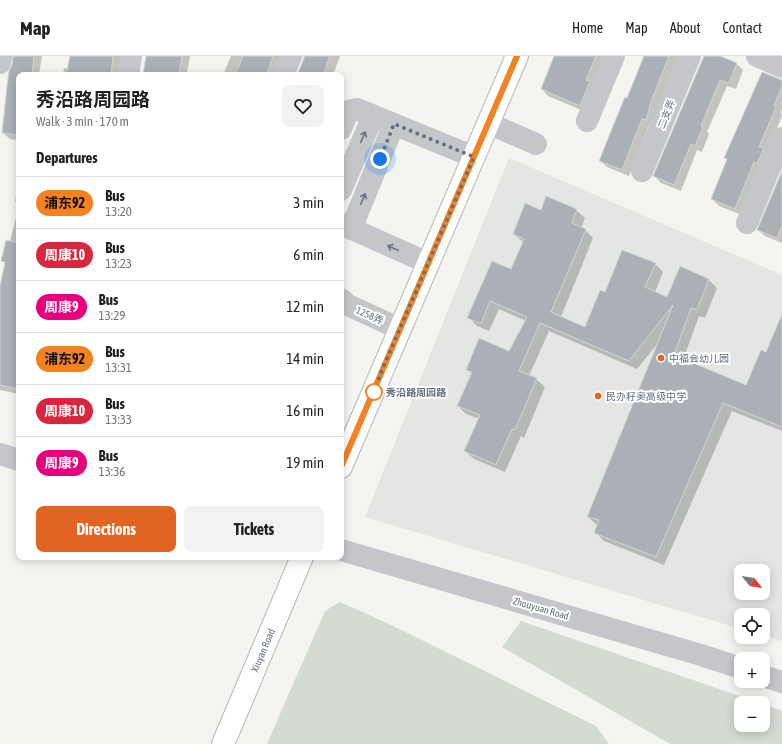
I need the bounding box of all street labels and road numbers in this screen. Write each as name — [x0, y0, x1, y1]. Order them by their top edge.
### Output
street label: 二支弄 — [656, 98, 677, 130]
street label: 1258弄 — [354, 305, 385, 326]
street label: Zhouyuan Road — [512, 595, 570, 622]
street label: Xiuyan Road — [249, 627, 277, 673]

